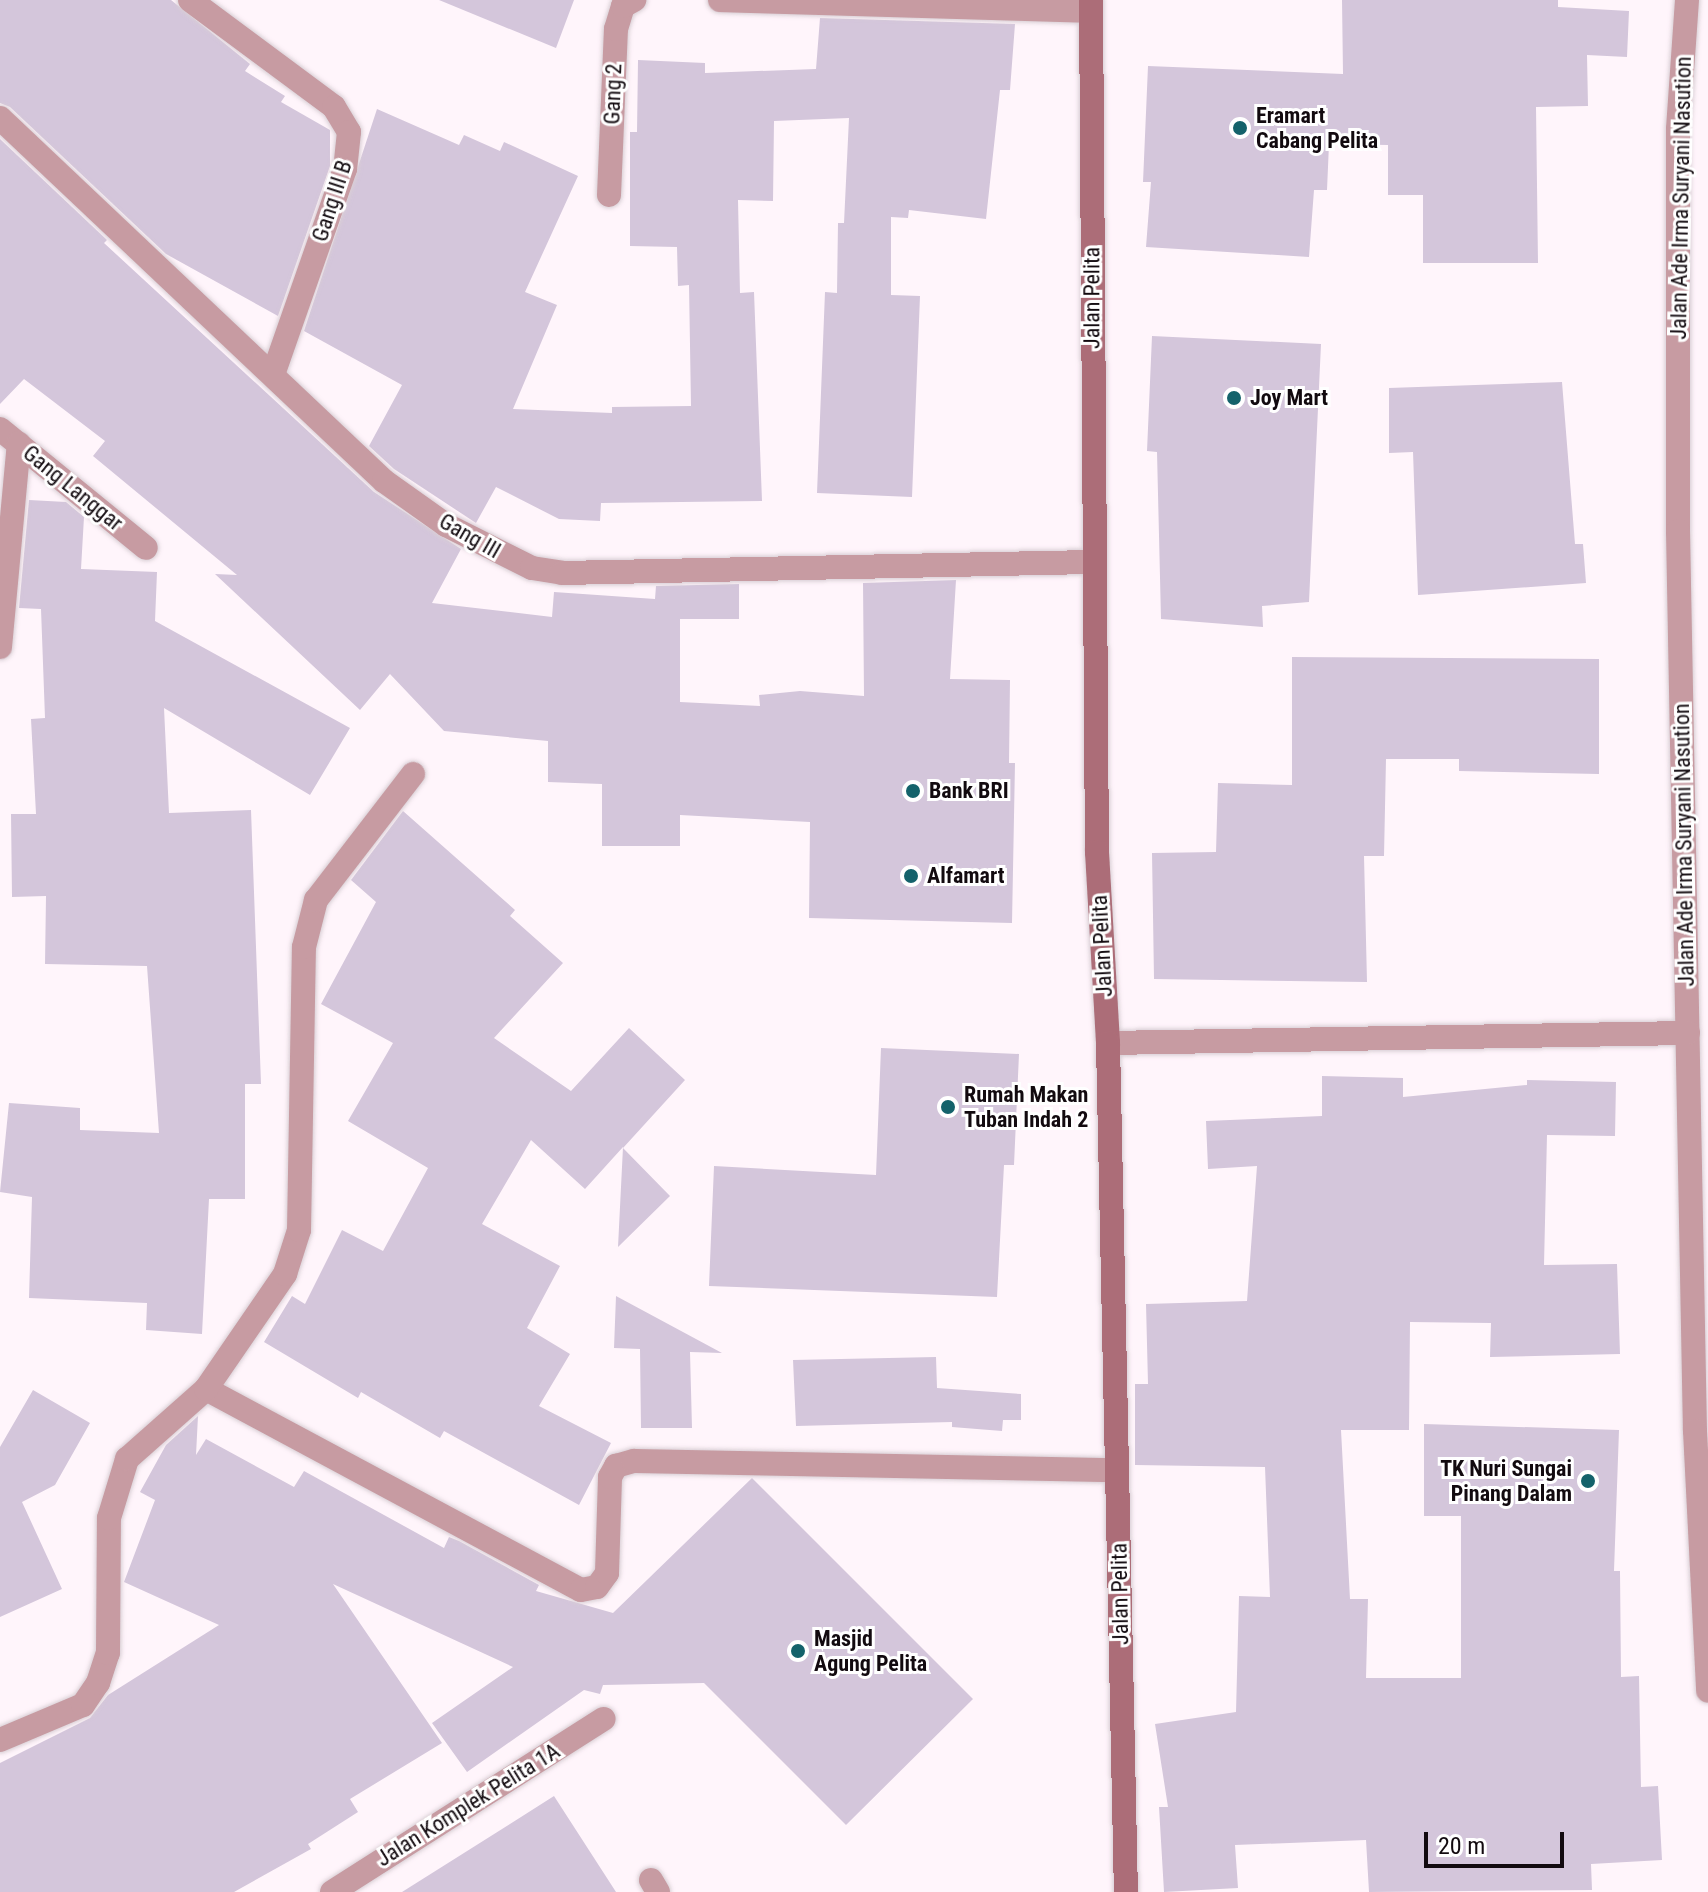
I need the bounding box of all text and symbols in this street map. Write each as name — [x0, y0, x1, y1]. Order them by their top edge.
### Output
street label: Jalan Ade Irma Suryani Nasution — [1665, 56, 1697, 340]
street label: Gang 2 — [599, 63, 627, 125]
place label: Eramart Cabang Pelita — [1256, 102, 1378, 154]
marker: Eramart Cabang Pelita — [1231, 119, 1249, 137]
street label: Gang III B — [307, 157, 357, 245]
street label: Jalan Pelita — [1079, 247, 1105, 349]
place label: Joy Mart — [1250, 385, 1328, 411]
marker: Joy Mart — [1225, 389, 1243, 407]
street label: Gang Langgar — [18, 440, 128, 536]
street label: Gang III — [435, 508, 505, 564]
street label: Jalan Ade Irma Suryani Nasution — [1668, 703, 1700, 987]
place label: Bank BRI — [929, 778, 1009, 804]
marker: Bank BRI — [904, 782, 922, 800]
place label: Alfamart — [927, 863, 1005, 889]
marker: Alfamart — [902, 867, 920, 885]
street label: Jalan Pelita — [1086, 894, 1118, 998]
place label: Rumah Makan Tuban Indah 2 — [964, 1081, 1088, 1132]
marker: Rumah Makan Tuban Indah 2 — [939, 1098, 957, 1116]
place label: TK Nuri Sungai Pinang Dalam — [1440, 1455, 1572, 1506]
marker: TK Nuri Sungai Pinang Dalam — [1579, 1472, 1597, 1490]
street label: Jalan Pelita — [1106, 1543, 1134, 1645]
place label: Masjid Agung Pelita — [814, 1625, 927, 1676]
marker: Masjid Agung Pelita — [789, 1642, 807, 1660]
street label: Jalan Komplek Pelita 1A — [372, 1738, 564, 1872]
scale bar — [1428, 1816, 1568, 1866]
text: 20 m — [1438, 1832, 1485, 1860]

